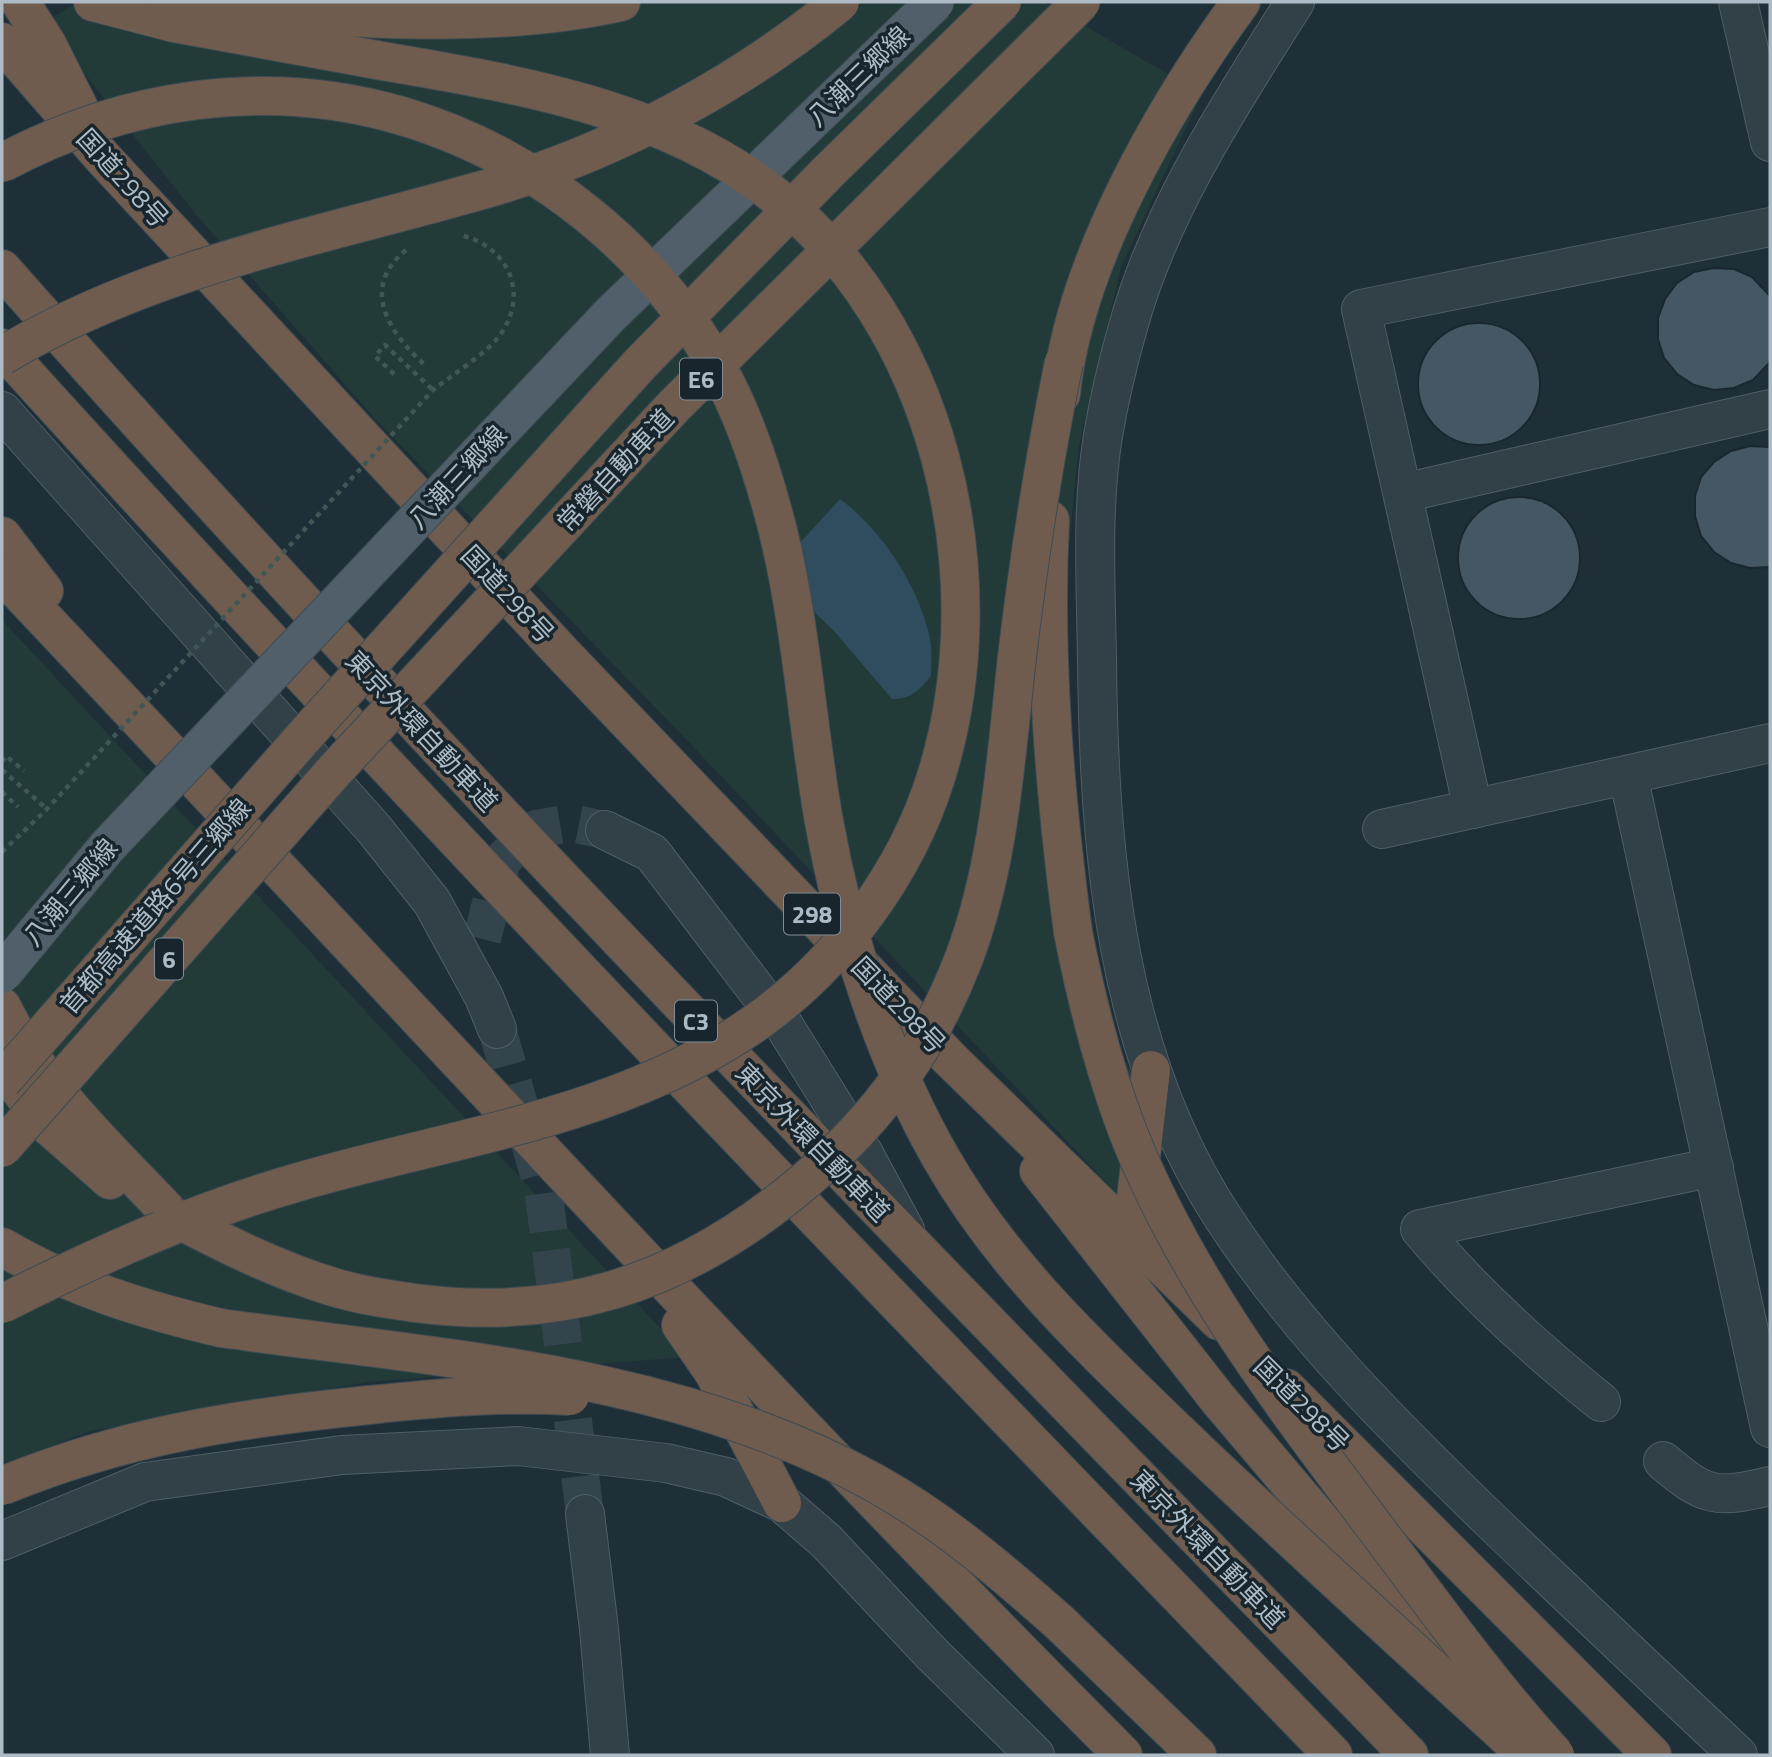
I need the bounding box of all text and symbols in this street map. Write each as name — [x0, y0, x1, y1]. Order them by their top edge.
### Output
street label: 八潮三郷線 — [798, 17, 918, 135]
street label: 国道298号 — [68, 120, 178, 236]
road number: E6 — [680, 358, 722, 400]
street label: 常磐自動車道 — [548, 400, 682, 540]
street label: 八潮三郷線 — [398, 416, 516, 538]
street label: 国道298号 — [452, 536, 564, 652]
street label: 東京外環自動車道 — [337, 642, 507, 820]
street label: 首都高速道路6号三郷線 — [53, 792, 257, 1020]
street label: 八潮三郷線 — [13, 830, 127, 954]
road number: 298 — [784, 894, 840, 934]
road number: 6 — [155, 939, 183, 979]
street label: 国道298号 — [843, 948, 955, 1062]
road number: C3 — [675, 1001, 717, 1042]
street label: 東京外環自動車道 — [727, 1054, 899, 1230]
street label: 国道298号 — [1245, 1347, 1359, 1461]
street label: 東京外環自動車道 — [1122, 1461, 1294, 1637]

